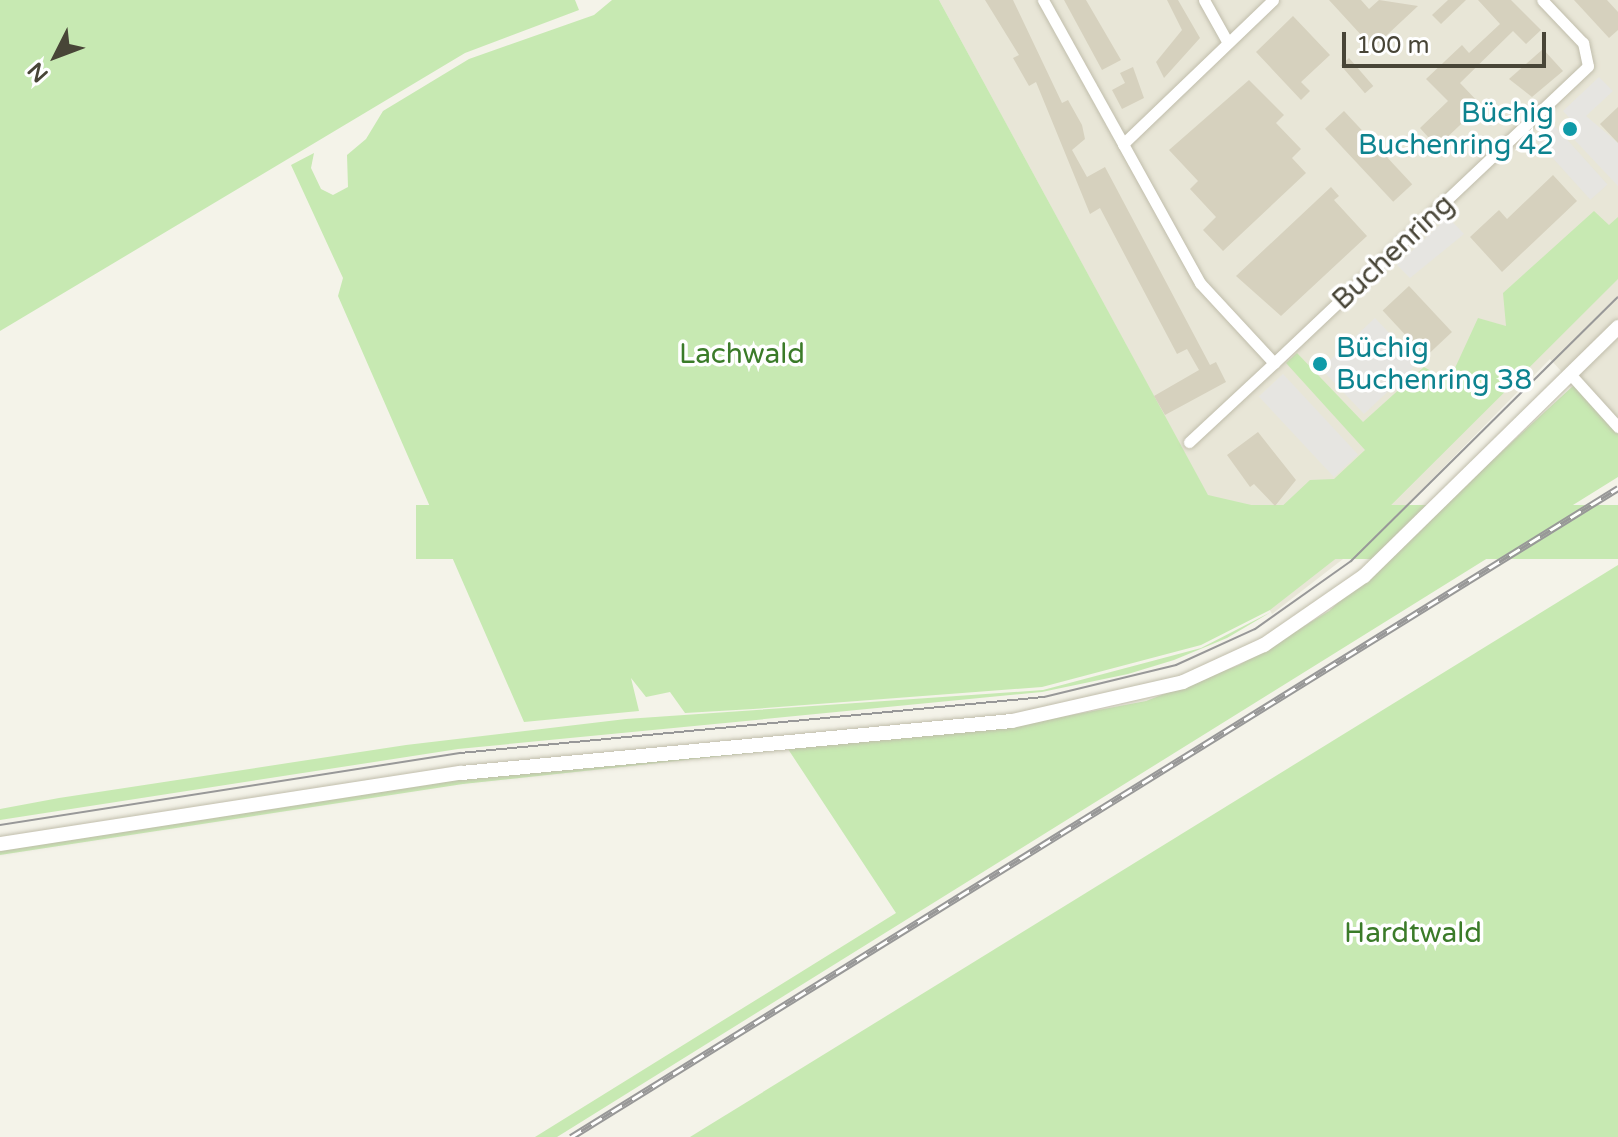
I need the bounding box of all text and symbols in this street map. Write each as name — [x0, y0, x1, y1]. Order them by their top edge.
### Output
north arrow — [16, 16, 96, 96]
scale bar — [1346, 16, 1550, 66]
text: 100 m — [1356, 31, 1430, 60]
text: N — [23, 57, 54, 87]
place label: Büchig Buchenring 42 — [1358, 96, 1554, 162]
marker: Büchig Buchenring 42 — [1561, 120, 1579, 138]
street label: Buchenring — [1325, 187, 1461, 317]
place label: Büchig Buchenring 38 — [1336, 331, 1532, 397]
park label: Lachwald — [679, 337, 805, 371]
marker: Büchig Buchenring 38 — [1311, 355, 1329, 373]
park label: Hardtwald — [1344, 916, 1482, 950]

